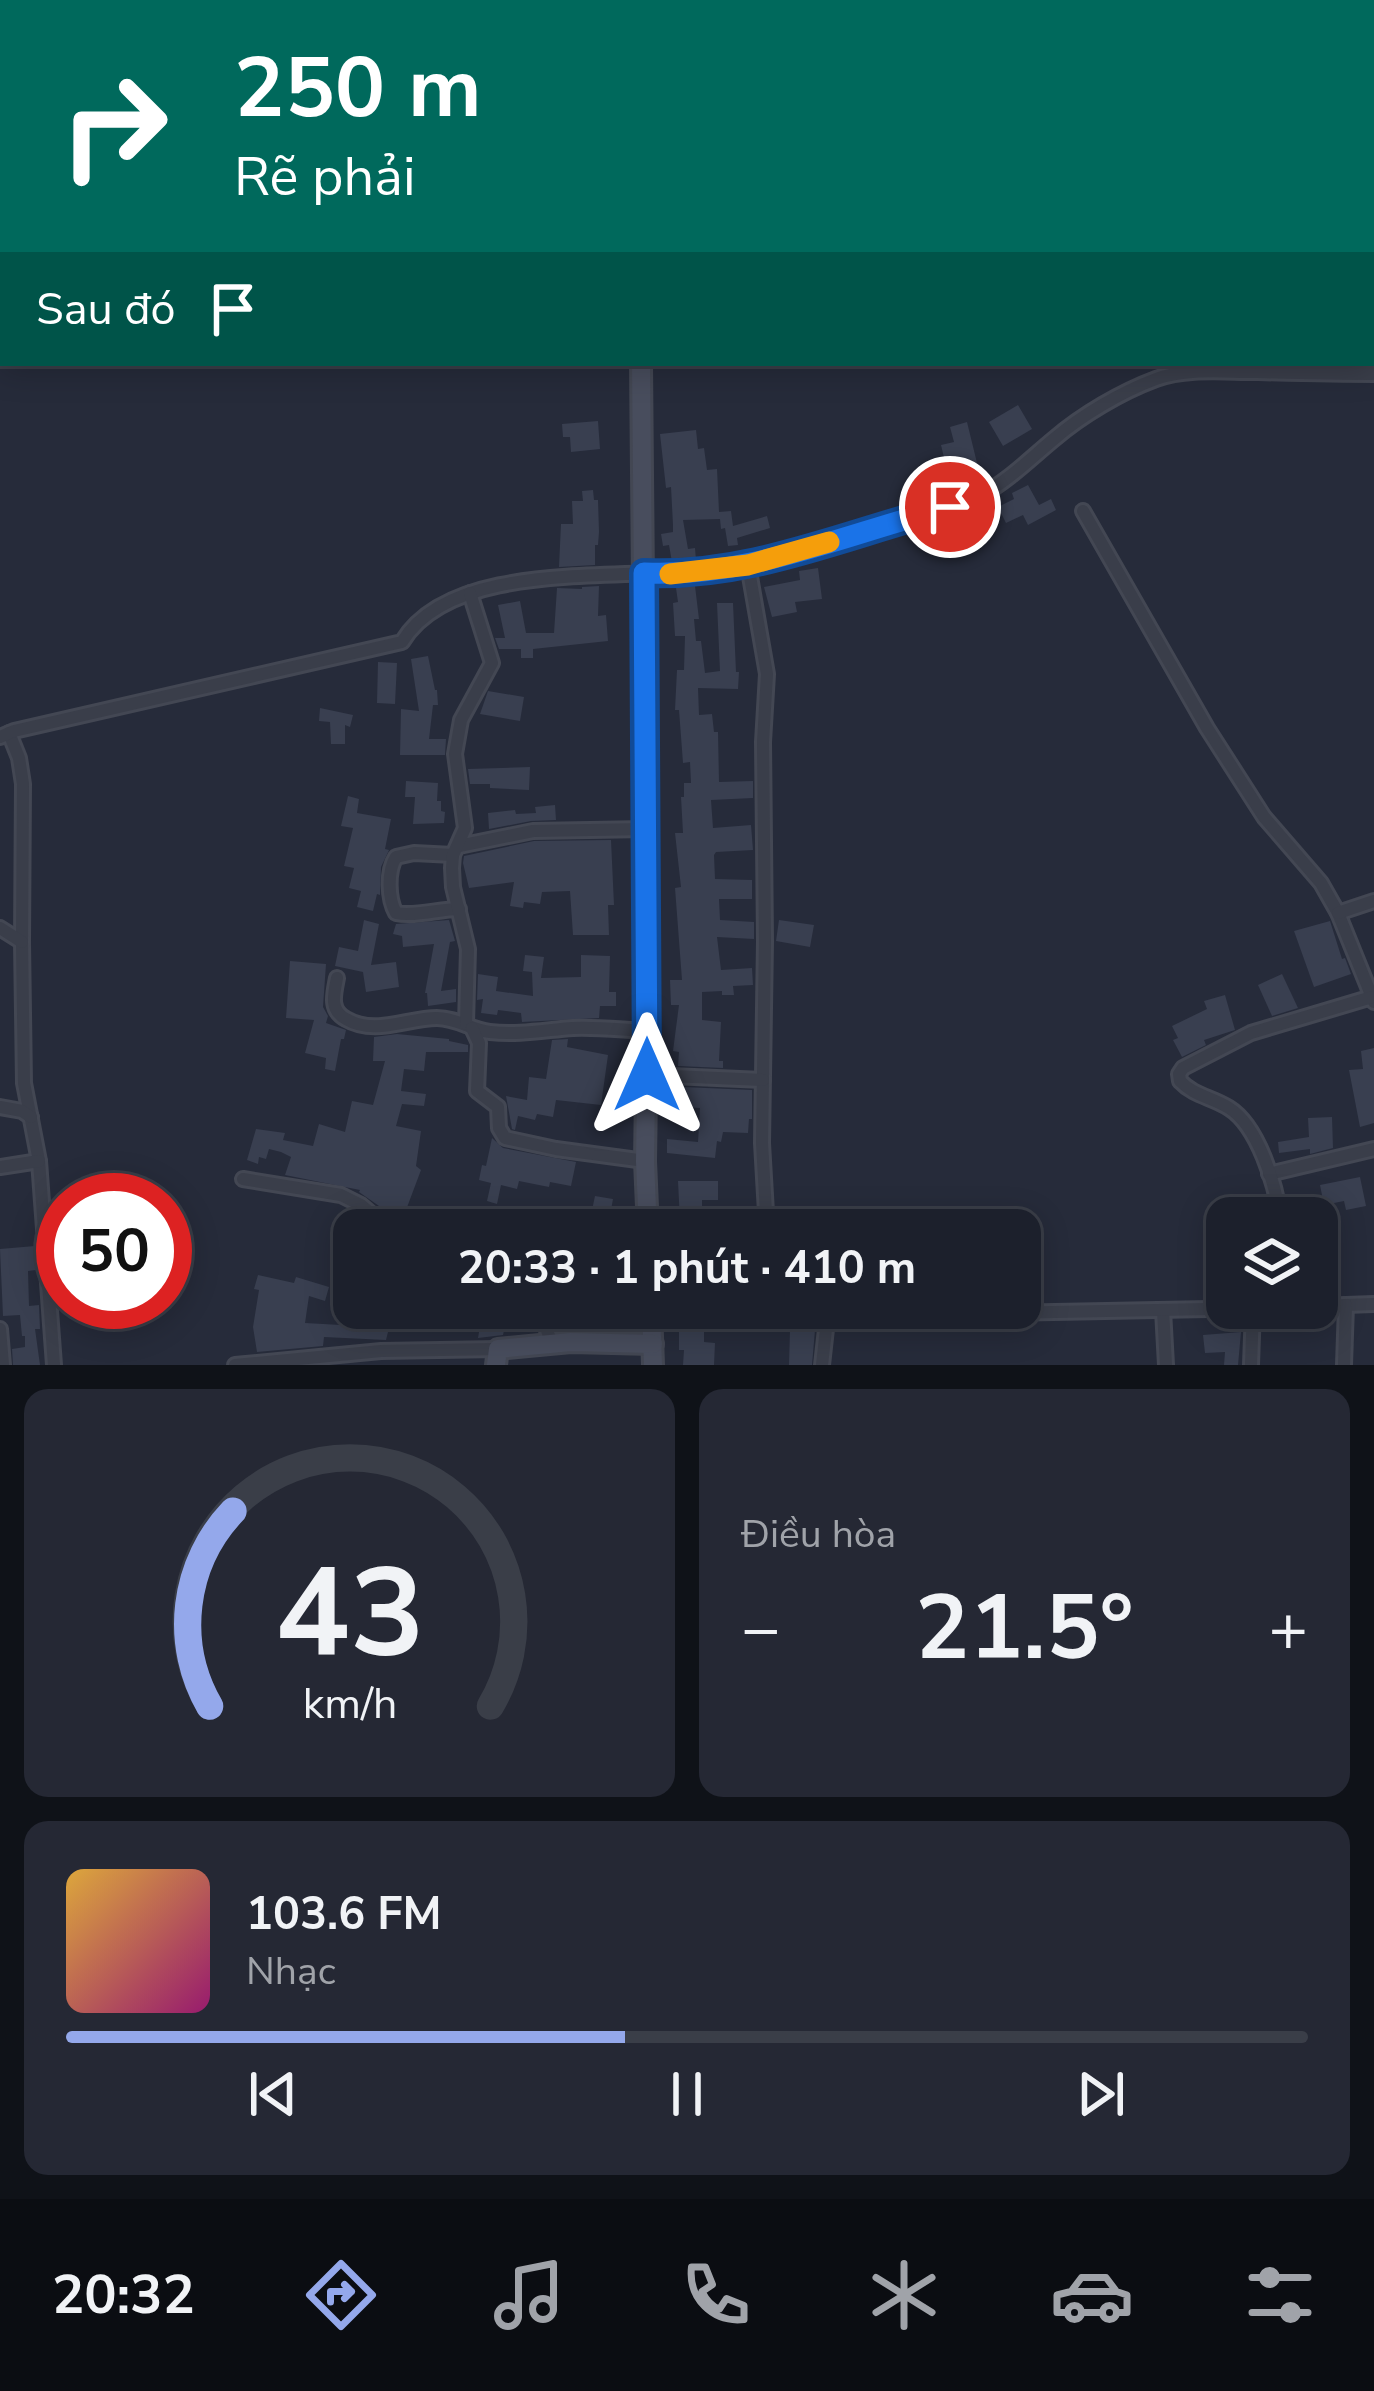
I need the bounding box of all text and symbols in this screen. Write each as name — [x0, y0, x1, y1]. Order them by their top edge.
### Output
text: 250 m — [234, 31, 482, 146]
icon: right — [36, 48, 192, 204]
text: Rẽ phải — [234, 140, 415, 214]
icon: arrive — [200, 276, 266, 342]
text: Sau đó — [36, 279, 176, 340]
pin — [899, 456, 1001, 558]
icon: arrive — [917, 474, 983, 540]
position arrow — [584, 1012, 710, 1138]
speed limit sign: 50 — [36, 1173, 192, 1329]
map controls — [1206, 1197, 1338, 1329]
button: layers — [1206, 1197, 1338, 1329]
text: 20:33 · 1 phút · 410 m — [458, 1238, 916, 1299]
text: Điều hòa — [741, 1508, 896, 1561]
text: 43 — [275, 1529, 424, 1699]
text: 21.5° — [915, 1567, 1134, 1690]
text: − — [741, 1584, 781, 1674]
text: + — [1268, 1584, 1308, 1674]
text: km/h — [302, 1675, 397, 1733]
text: 103.6 FM — [246, 1884, 442, 1945]
text: Nhạc — [246, 1945, 336, 1998]
icon: previous — [240, 2061, 306, 2127]
icon: pause — [654, 2061, 720, 2127]
icon: next — [1068, 2061, 1134, 2127]
icon: directions — [299, 2253, 383, 2337]
icon: music — [487, 2253, 571, 2337]
icon: phone — [674, 2253, 758, 2337]
icon: climate — [862, 2253, 946, 2337]
icon: car — [1050, 2253, 1134, 2337]
icon: filters — [1238, 2253, 1322, 2337]
text: 20:32 — [52, 2258, 195, 2332]

